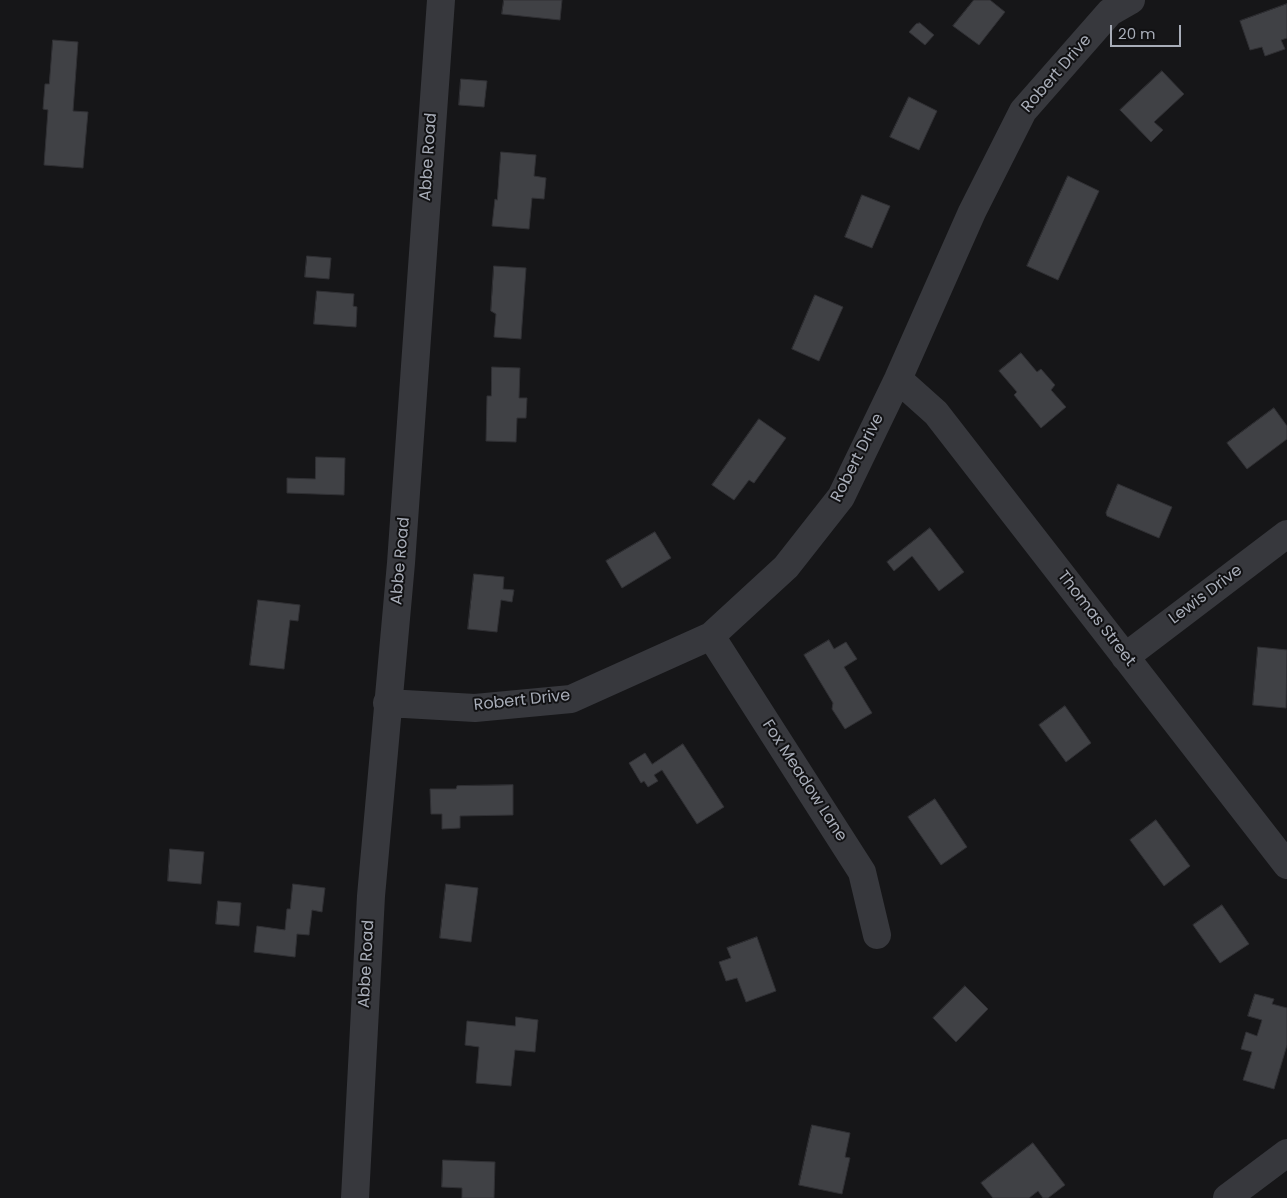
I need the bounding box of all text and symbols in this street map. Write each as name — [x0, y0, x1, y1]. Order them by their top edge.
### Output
scale bar — [1112, 15, 1183, 47]
text: 20 m — [1118, 23, 1156, 44]
street label: Robert Drive — [1018, 31, 1096, 117]
street label: Abbe Road — [416, 112, 442, 202]
street label: Robert Drive — [827, 410, 889, 506]
street label: Abbe Road — [388, 516, 414, 606]
street label: Lewis Drive — [1166, 561, 1246, 629]
street label: Thomas Street — [1053, 567, 1139, 671]
street label: Robert Drive — [473, 686, 571, 716]
street label: Fox Meadow Lane — [758, 717, 850, 845]
street label: Abbe Road — [355, 919, 379, 1009]

